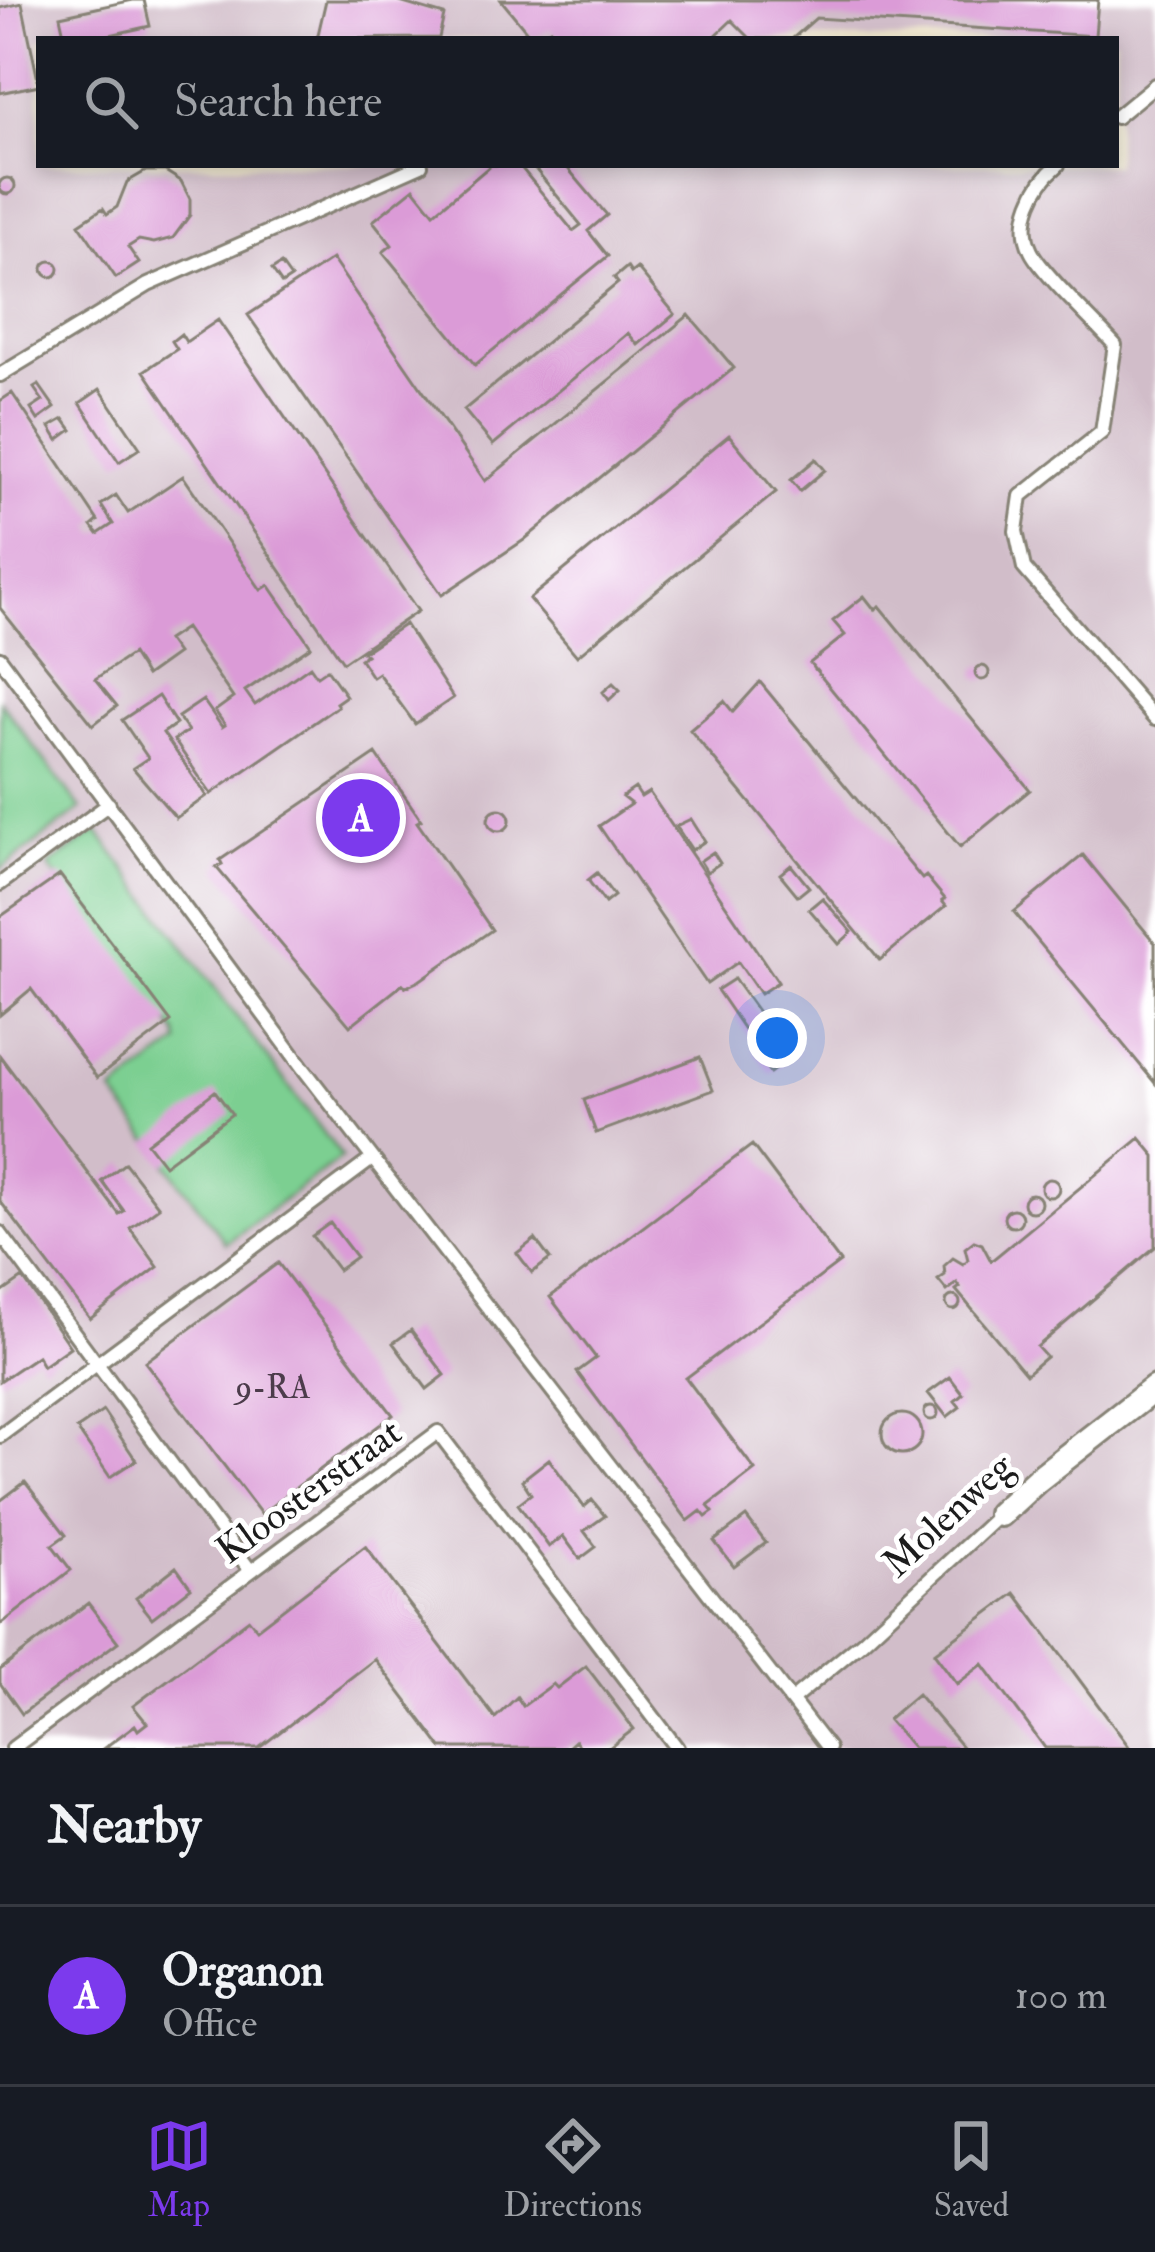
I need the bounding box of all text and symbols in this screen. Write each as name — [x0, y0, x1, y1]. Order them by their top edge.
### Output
search box — [36, 36, 1119, 168]
icon: search — [78, 69, 144, 135]
text: Search here — [174, 74, 382, 130]
pin: A — [322, 773, 400, 863]
your location — [747, 1008, 807, 1068]
house number: 9-RA — [232, 1367, 311, 1408]
street label: Kloosterstraat — [207, 1408, 411, 1575]
street label: Molenweg — [873, 1442, 1024, 1588]
text: Nearby — [48, 1794, 201, 1858]
text: Organon — [162, 1943, 324, 1999]
text: A — [75, 1971, 99, 2020]
text: 100 m — [1015, 1971, 1107, 2020]
text: Office — [162, 1999, 257, 2048]
tab: Map — [146, 2113, 212, 2226]
tab: Directions — [504, 2113, 642, 2226]
tab: Saved — [934, 2113, 1009, 2226]

